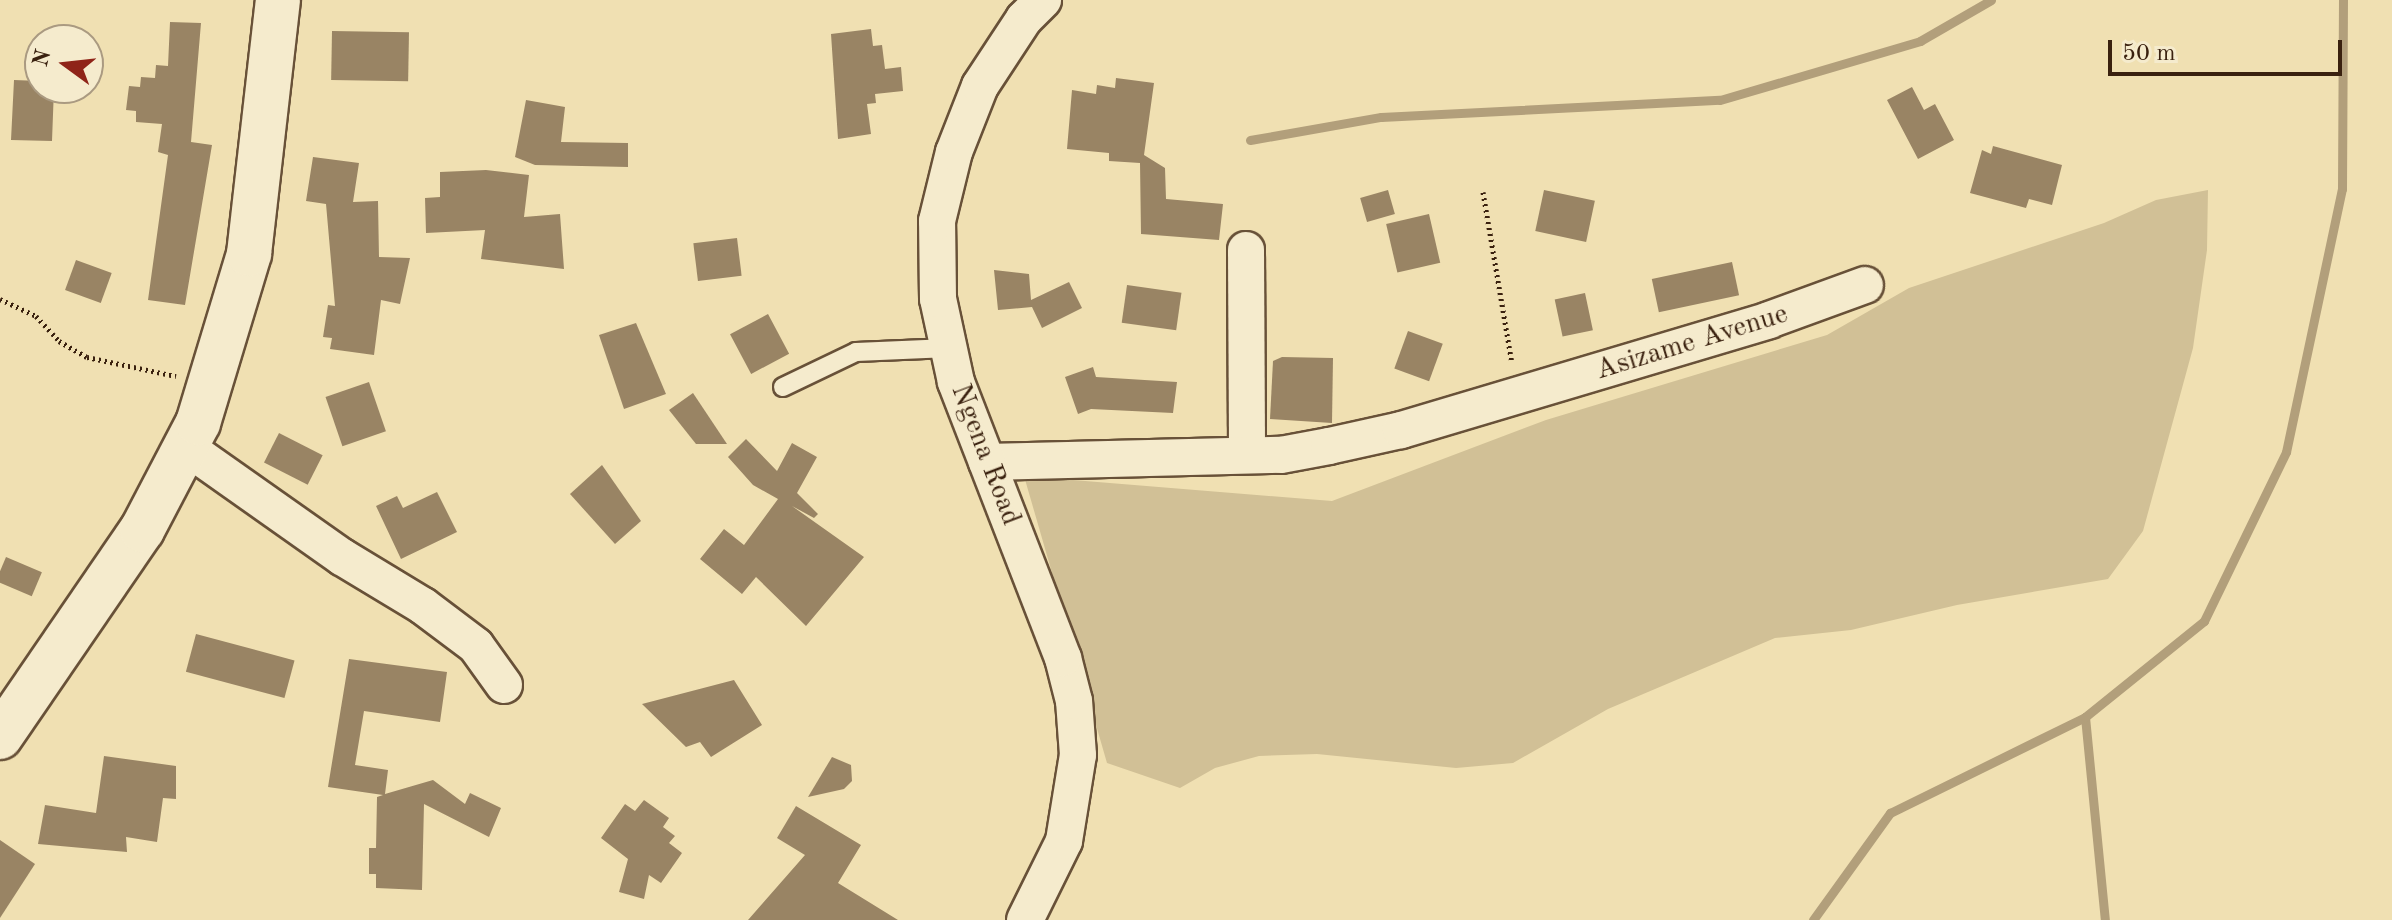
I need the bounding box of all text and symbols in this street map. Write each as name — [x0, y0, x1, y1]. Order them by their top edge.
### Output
north arrow — [24, 24, 104, 104]
scale bar — [2112, 24, 2346, 74]
text: 50 m — [2122, 42, 2176, 66]
text: N — [30, 47, 56, 69]
street label: Asizame Avenue — [1592, 298, 1792, 388]
street label: Ngena Road — [943, 380, 1027, 530]

